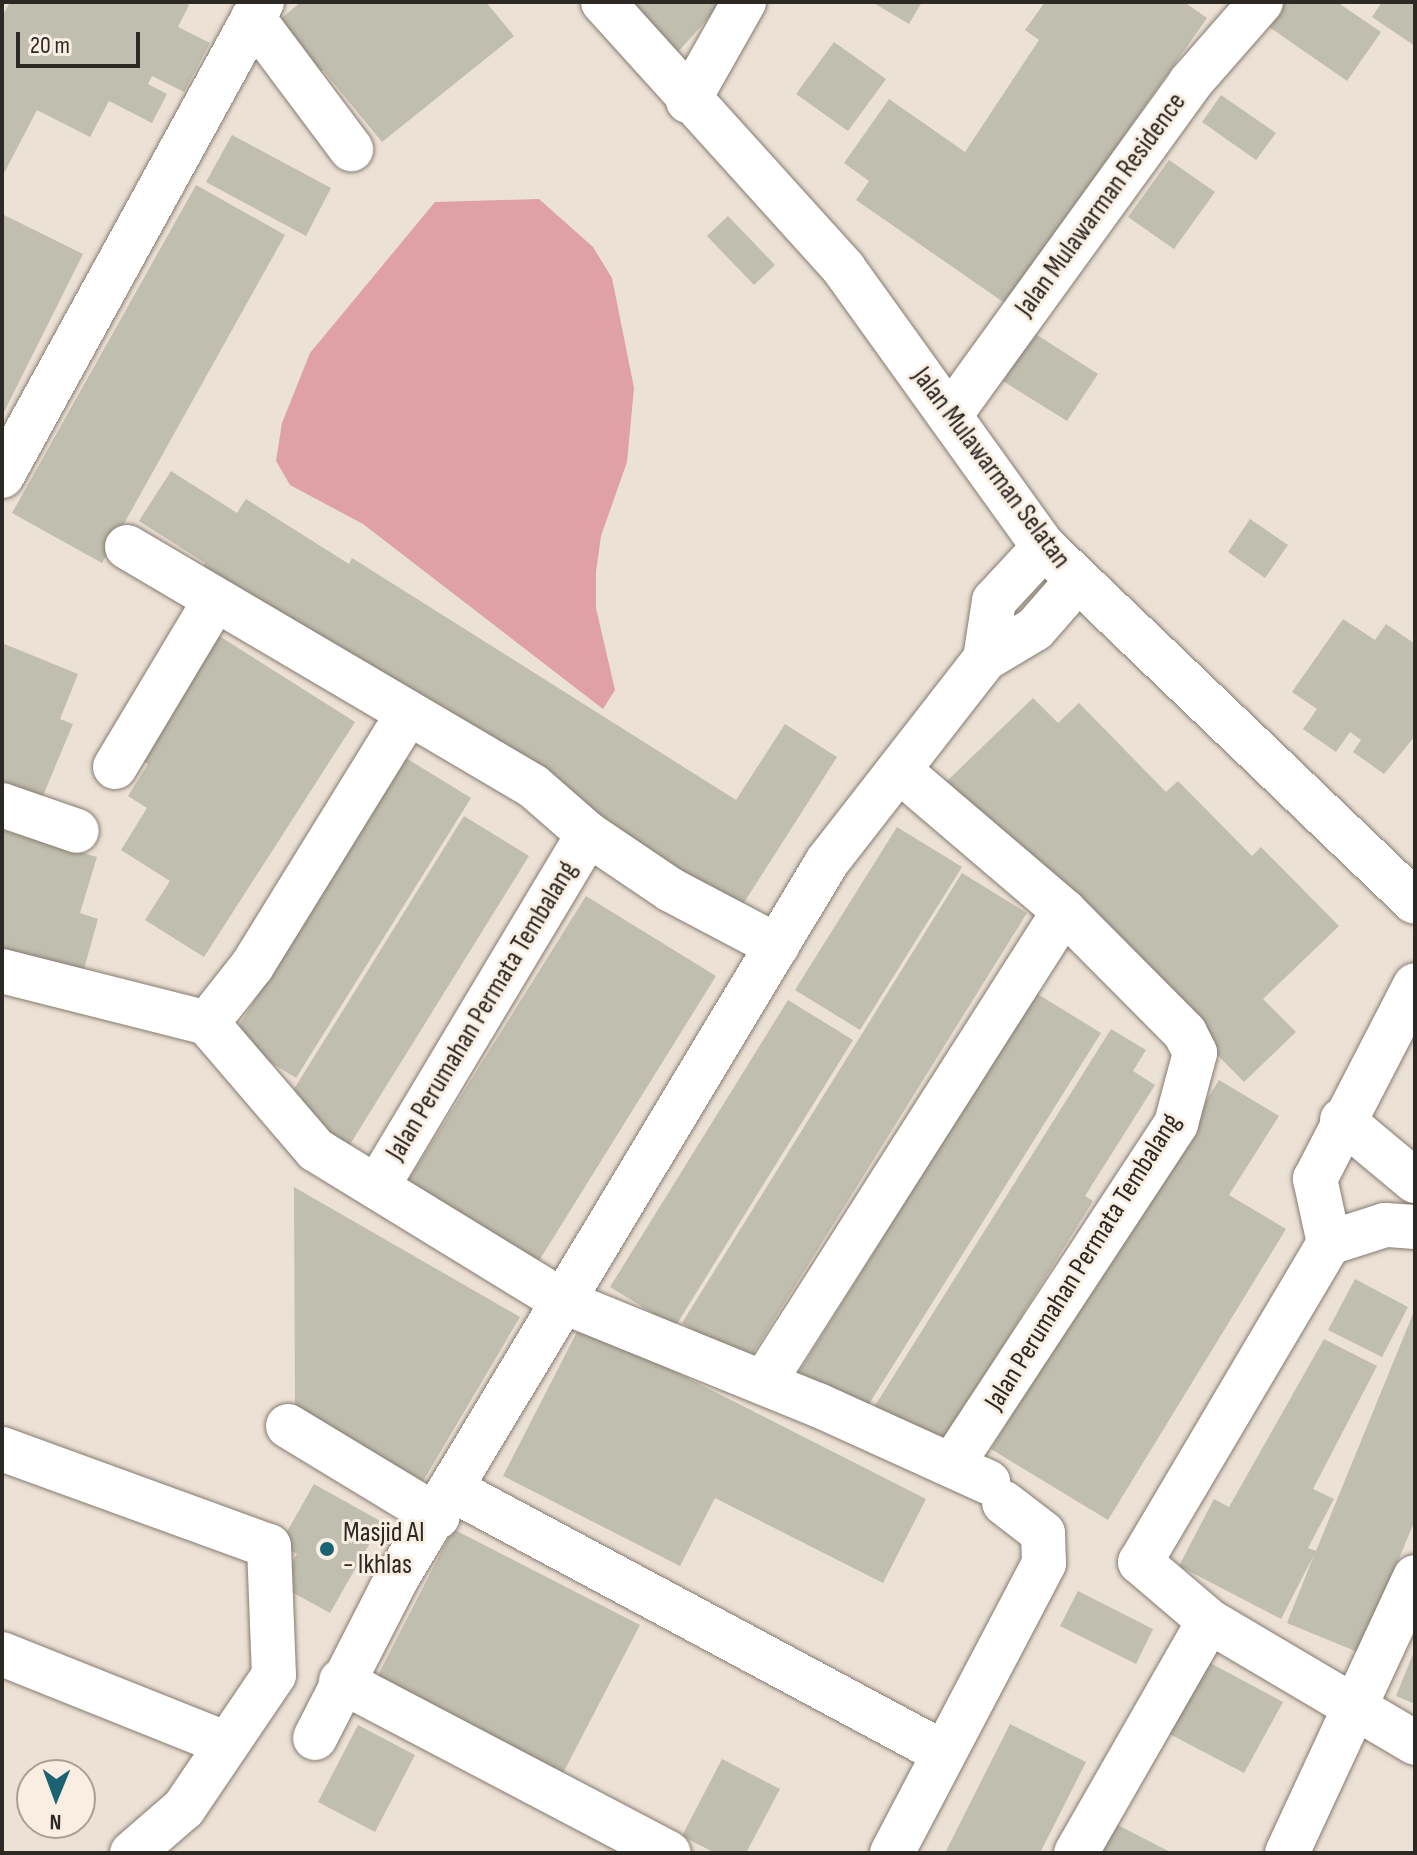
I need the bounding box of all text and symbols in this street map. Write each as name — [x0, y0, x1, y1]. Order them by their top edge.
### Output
scale bar — [20, 16, 144, 66]
text: 20 m — [30, 31, 70, 60]
street label: Jalan Mulawarman Residence — [1008, 86, 1194, 324]
street label: Jalan Mulawarman Selatan — [905, 361, 1077, 575]
street label: Jalan Perumahan Permata Tembalang — [379, 855, 585, 1167]
street label: Jalan Perumahan Permata Tembalang — [978, 1107, 1188, 1417]
place label: Masjid Al - Ikhlas — [343, 1516, 424, 1582]
marker: Masjid Al - Ikhlas — [318, 1540, 336, 1558]
north arrow — [16, 1759, 96, 1839]
text: N — [49, 1808, 62, 1835]

